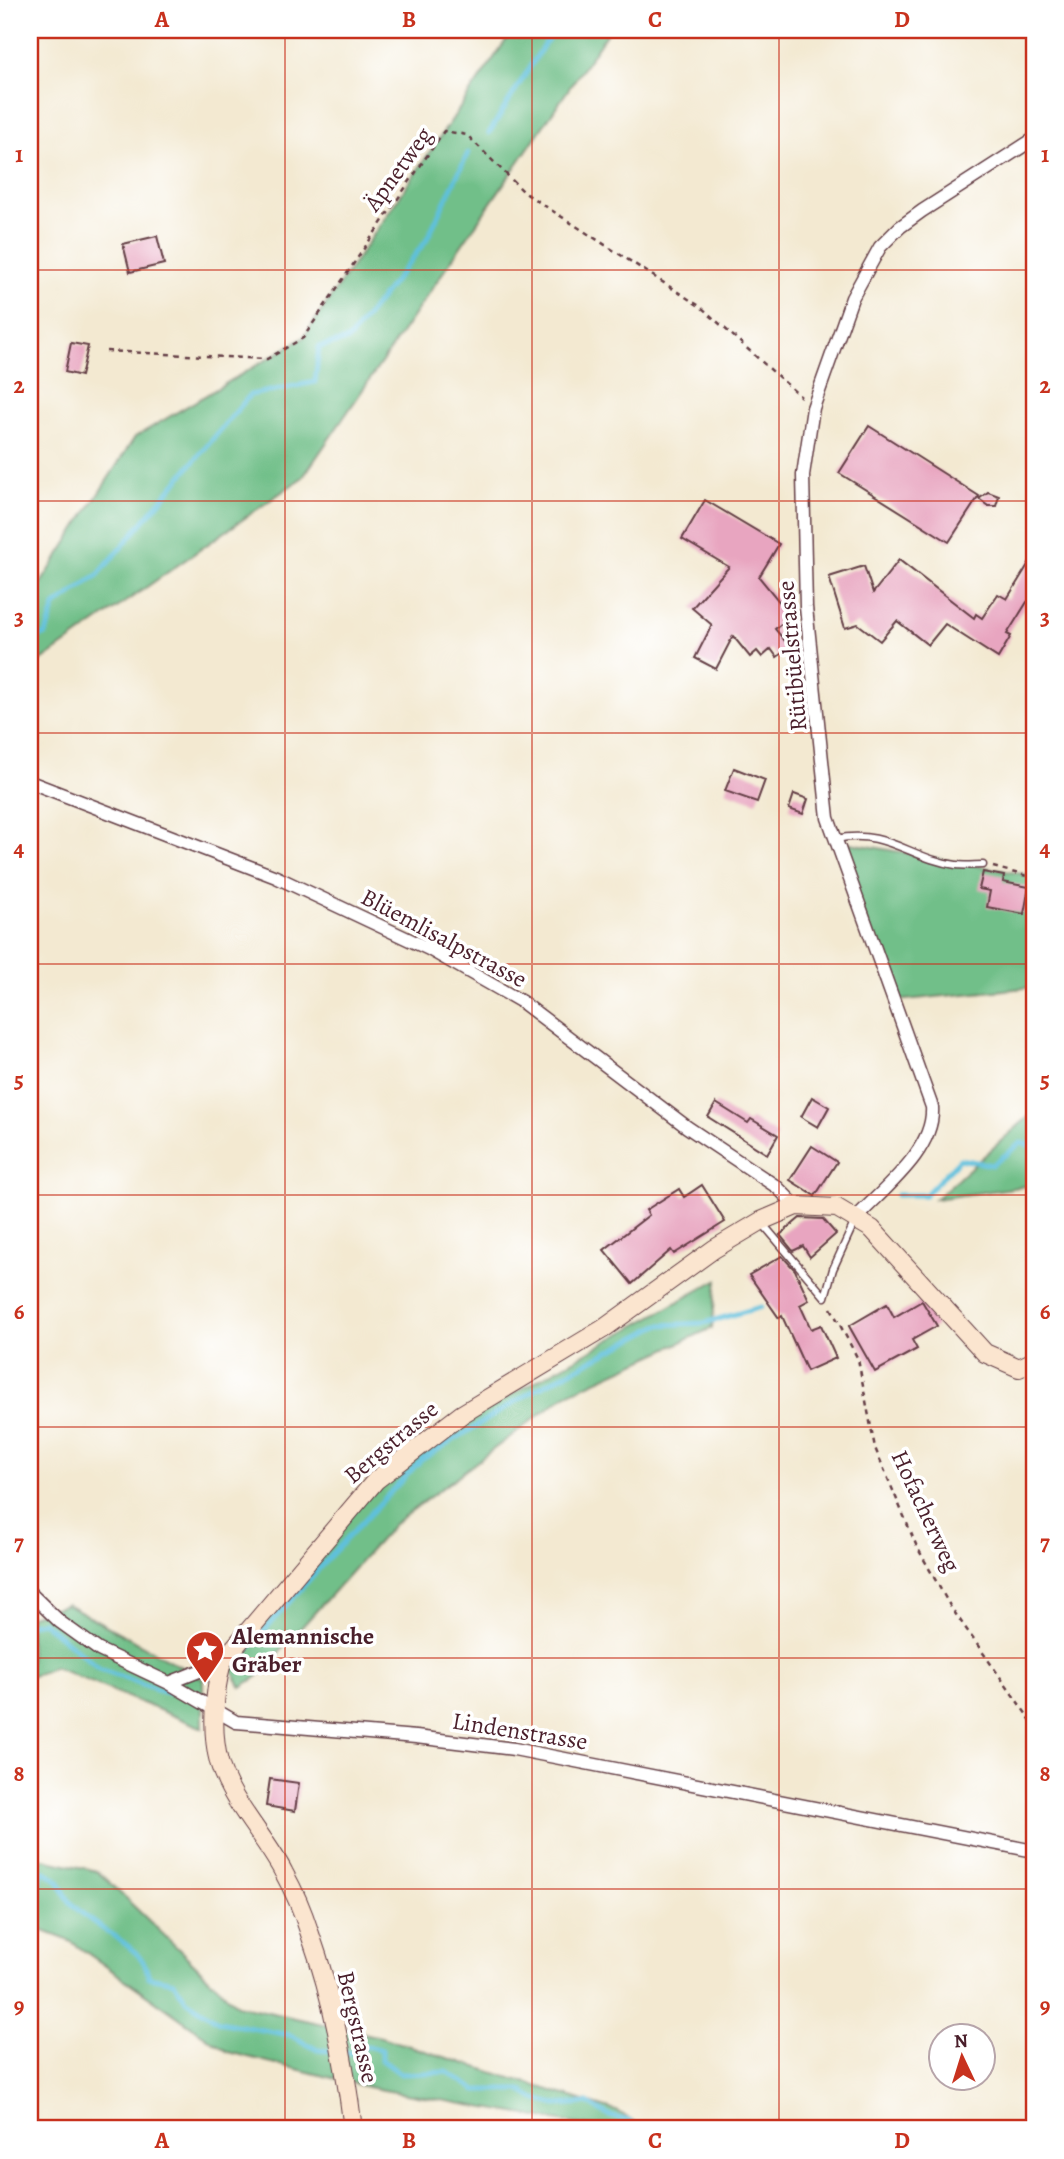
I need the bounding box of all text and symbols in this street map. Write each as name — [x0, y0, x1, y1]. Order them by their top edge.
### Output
text: A — [154, 4, 170, 35]
text: B — [402, 4, 416, 35]
text: C — [648, 4, 662, 35]
text: D — [894, 4, 910, 35]
street label: Äpnetweg — [356, 120, 439, 218]
text: 1 — [15, 139, 23, 170]
text: 1 — [1041, 139, 1049, 170]
text: 2 — [13, 370, 25, 401]
text: 2 — [1039, 370, 1051, 401]
street label: Rütibüelstrasse — [769, 579, 815, 733]
text: 3 — [14, 602, 24, 633]
text: 3 — [1040, 602, 1050, 633]
text: 4 — [14, 833, 25, 864]
text: 4 — [1040, 833, 1051, 864]
street label: Blüemlisalpstrasse — [355, 881, 533, 995]
text: 5 — [14, 1064, 24, 1095]
text: 5 — [1040, 1064, 1050, 1095]
text: 6 — [14, 1296, 25, 1327]
text: 6 — [1040, 1296, 1051, 1327]
street label: Bergstrasse — [337, 1393, 445, 1491]
street label: Hofacherweg — [884, 1445, 968, 1577]
text: 7 — [14, 1527, 24, 1558]
text: 7 — [1040, 1527, 1050, 1558]
place label: Alemannische Gräber — [231, 1620, 374, 1680]
place icon: Alemannische Gräber — [184, 1629, 226, 1684]
street label: Lindenstrasse — [450, 1705, 590, 1757]
text: 8 — [13, 1758, 25, 1789]
text: 8 — [1039, 1758, 1051, 1789]
street label: Bergstrasse — [330, 1968, 386, 2086]
text: 9 — [14, 1990, 24, 2021]
text: 9 — [1040, 1990, 1050, 2021]
north arrow — [928, 2022, 998, 2092]
text: N — [953, 2028, 969, 2054]
text: A — [154, 2125, 170, 2156]
text: B — [402, 2125, 416, 2156]
text: C — [648, 2125, 662, 2156]
text: D — [894, 2125, 910, 2156]

